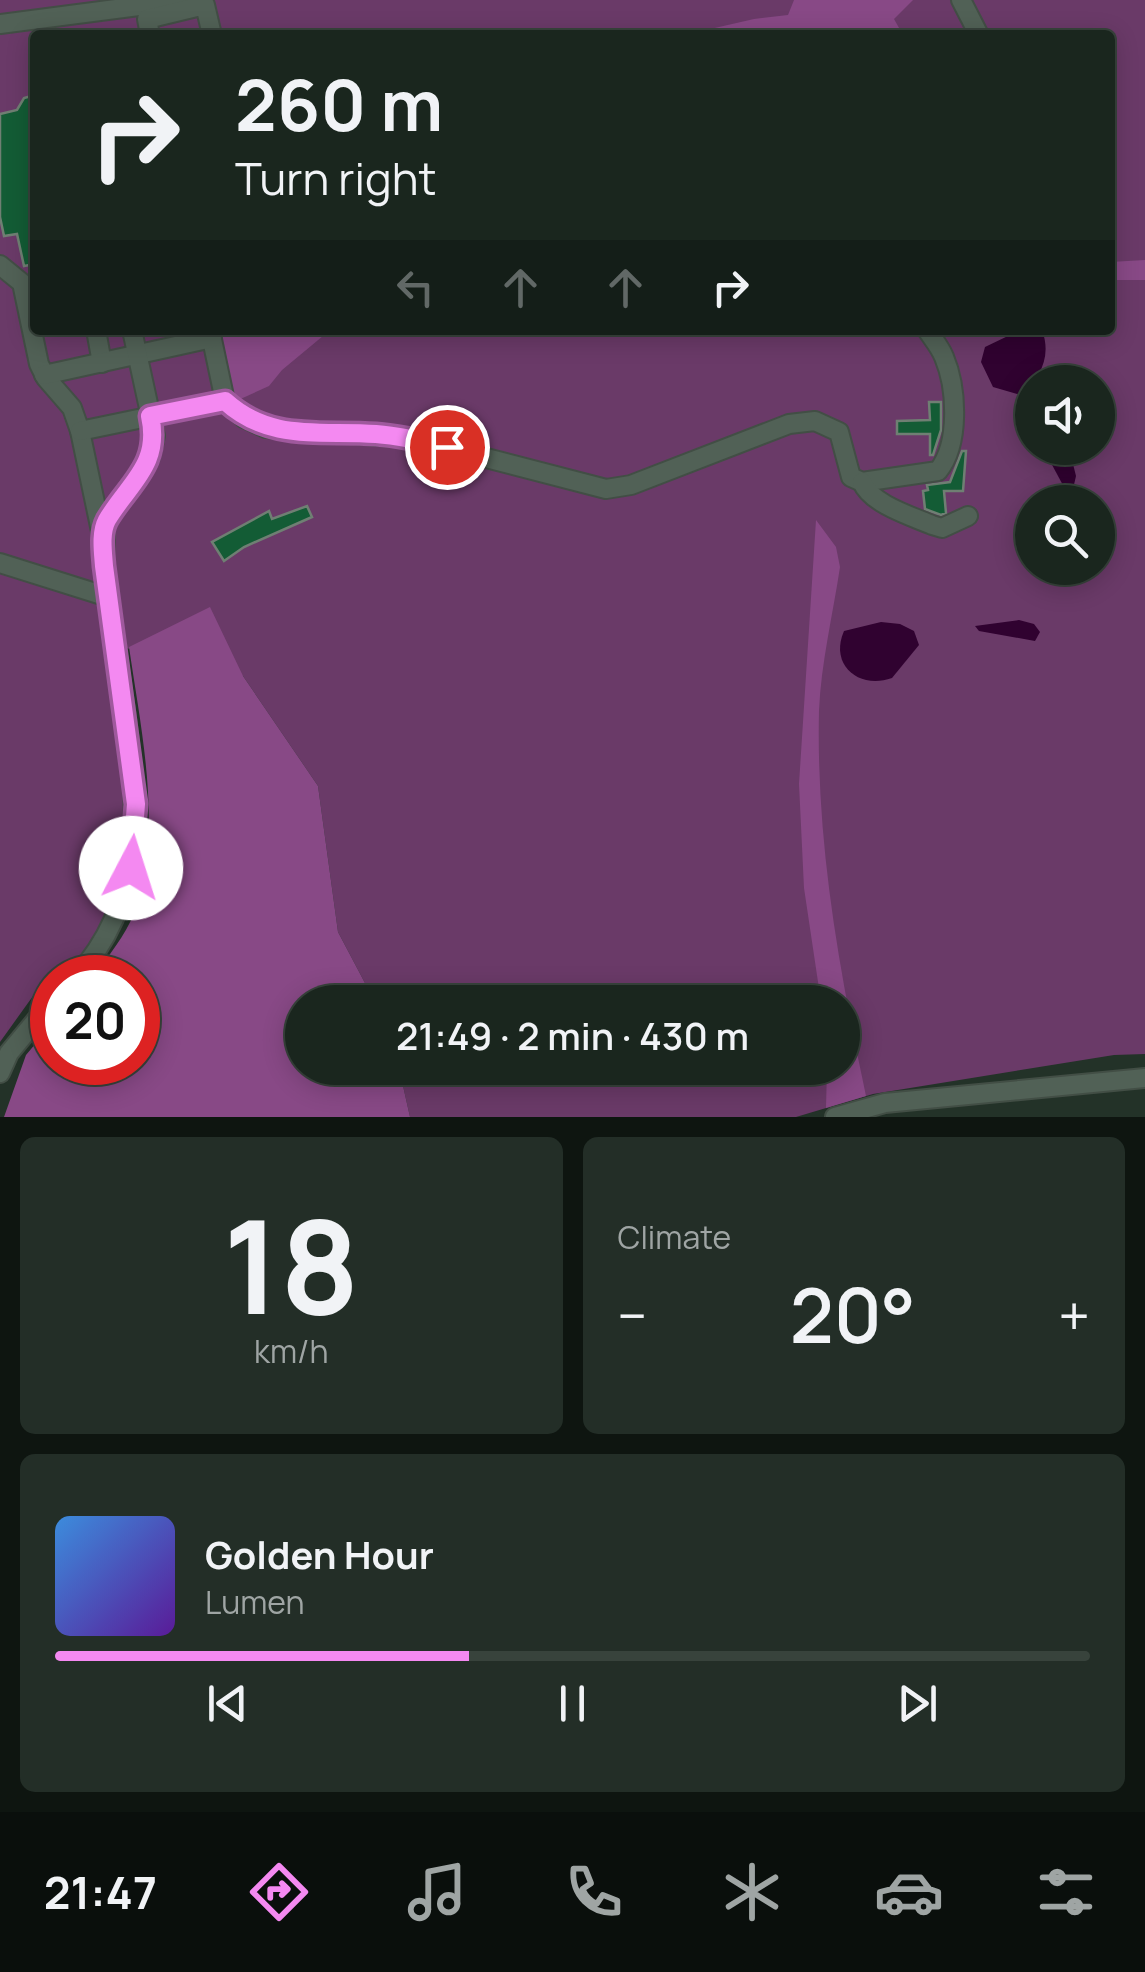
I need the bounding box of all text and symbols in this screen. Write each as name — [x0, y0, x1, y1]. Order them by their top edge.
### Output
text: 260 m — [235, 56, 443, 152]
icon: right — [70, 70, 200, 200]
text: Turn right — [235, 147, 436, 209]
icon: left — [388, 260, 443, 315]
icon: ahead — [493, 260, 548, 315]
icon: ahead — [598, 260, 653, 315]
icon: right — [703, 260, 758, 315]
map controls — [1015, 365, 1115, 585]
button: sound — [1015, 365, 1115, 465]
pin — [405, 405, 490, 490]
icon: arrive — [420, 420, 475, 475]
button: search — [1015, 485, 1115, 585]
position arrow — [79, 816, 183, 920]
speed limit sign: 20 — [30, 955, 160, 1085]
text: 21:49 · 2 min · 430 m — [396, 1009, 749, 1061]
text: 18 — [223, 1175, 360, 1353]
text: Climate — [618, 1215, 731, 1259]
text: 20° — [790, 1263, 916, 1366]
text: − — [618, 1277, 647, 1353]
text: + — [1058, 1277, 1090, 1353]
text: km/h — [254, 1329, 328, 1373]
text: Golden Hour — [205, 1528, 434, 1580]
text: Lumen — [205, 1580, 305, 1624]
icon: previous — [200, 1676, 255, 1731]
icon: pause — [545, 1676, 600, 1731]
icon: next — [890, 1676, 945, 1731]
icon: directions — [244, 1857, 314, 1927]
icon: music — [402, 1857, 472, 1927]
icon: phone — [559, 1857, 629, 1927]
icon: climate — [717, 1857, 787, 1927]
icon: car — [874, 1857, 944, 1927]
icon: filters — [1031, 1857, 1101, 1927]
text: 21:47 — [44, 1861, 157, 1923]

